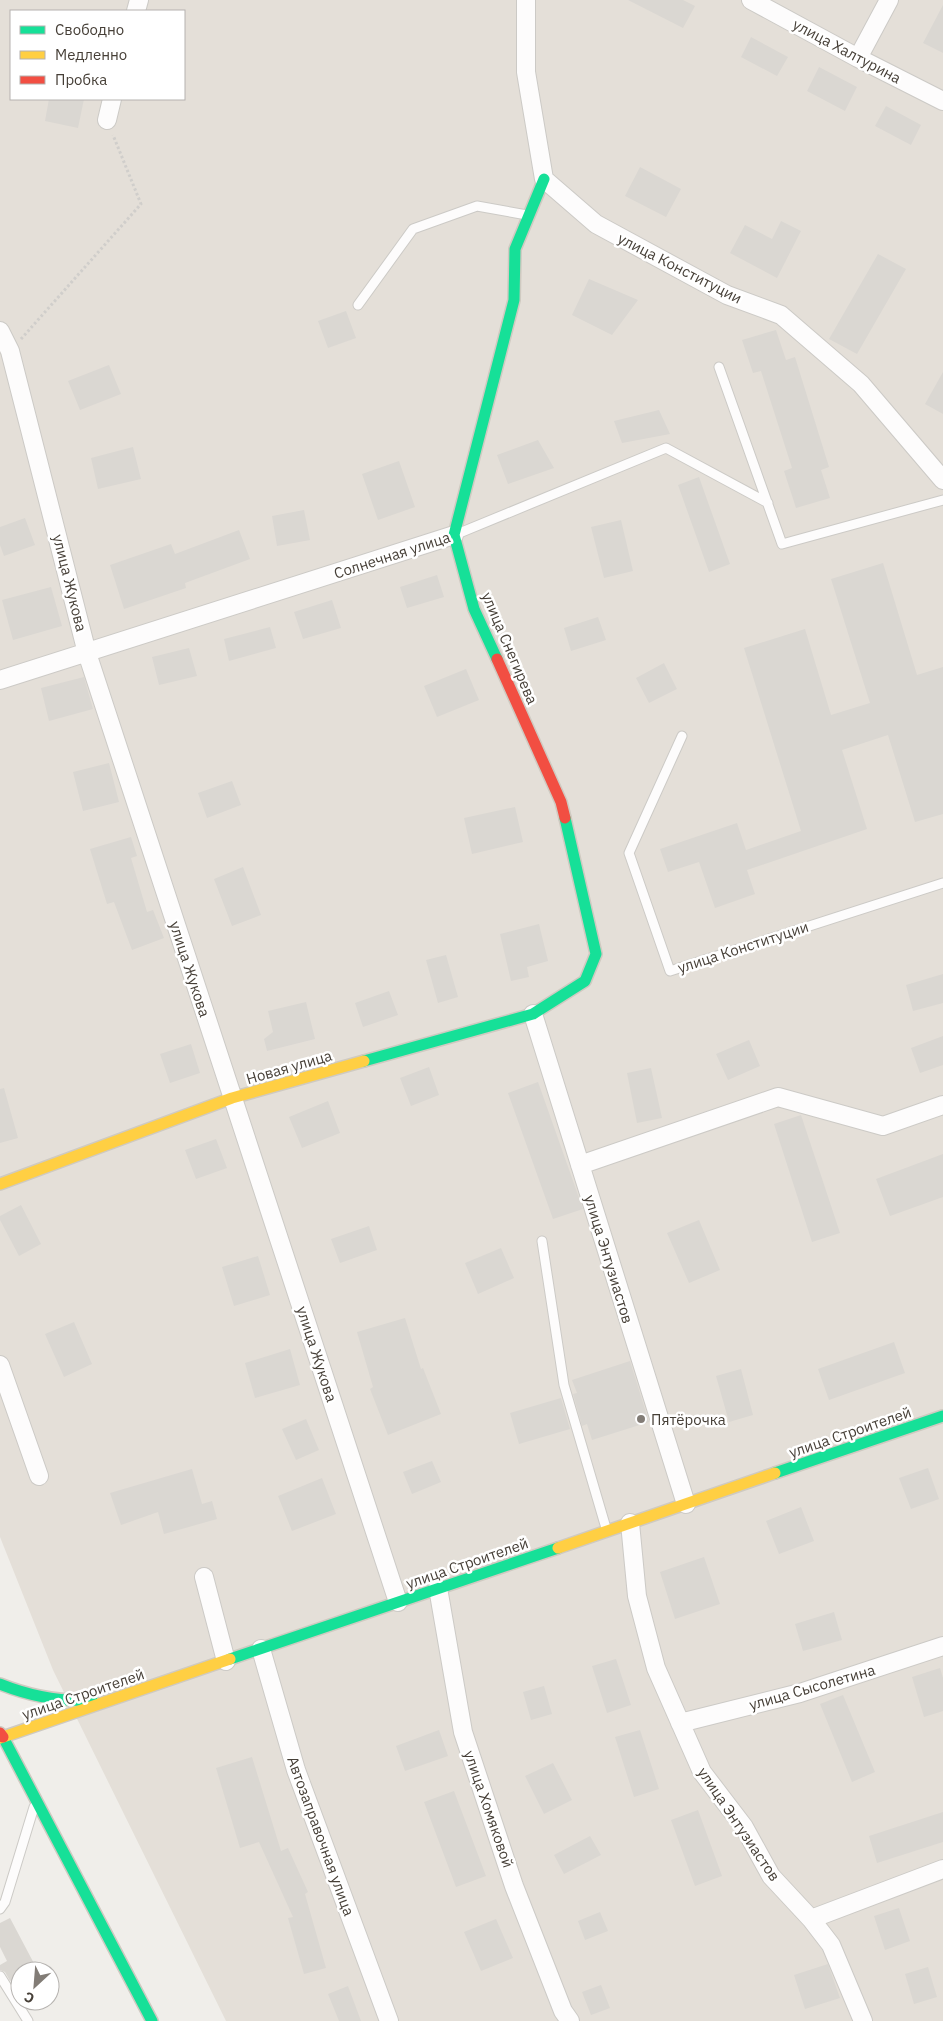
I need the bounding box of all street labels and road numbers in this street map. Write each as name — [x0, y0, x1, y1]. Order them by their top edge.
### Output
street label: улица Халтурина — [790, 14, 904, 88]
street label: улица Конституции — [615, 229, 745, 307]
street label: Солнечная улица — [331, 527, 453, 583]
street label: улица Жукова — [49, 532, 91, 634]
street label: улица Снегирева — [478, 589, 542, 707]
street label: улица Конституции — [675, 917, 811, 977]
street label: улица Жукова — [166, 919, 214, 1019]
street label: Новая улица — [244, 1046, 334, 1088]
street label: улица Энтузиастов — [580, 1192, 638, 1326]
street label: улица Жукова — [293, 1304, 341, 1404]
street label: улица Строителей — [786, 1402, 914, 1462]
street label: улица Строителей — [403, 1533, 531, 1593]
street label: улица Сысолетина — [747, 1660, 877, 1714]
street label: улица Строителей — [19, 1664, 147, 1724]
street label: улица Хомяковой — [460, 1748, 518, 1870]
street label: Автозаправочная улица — [283, 1754, 359, 1918]
street label: улица Энтузиастов — [694, 1763, 784, 1885]

